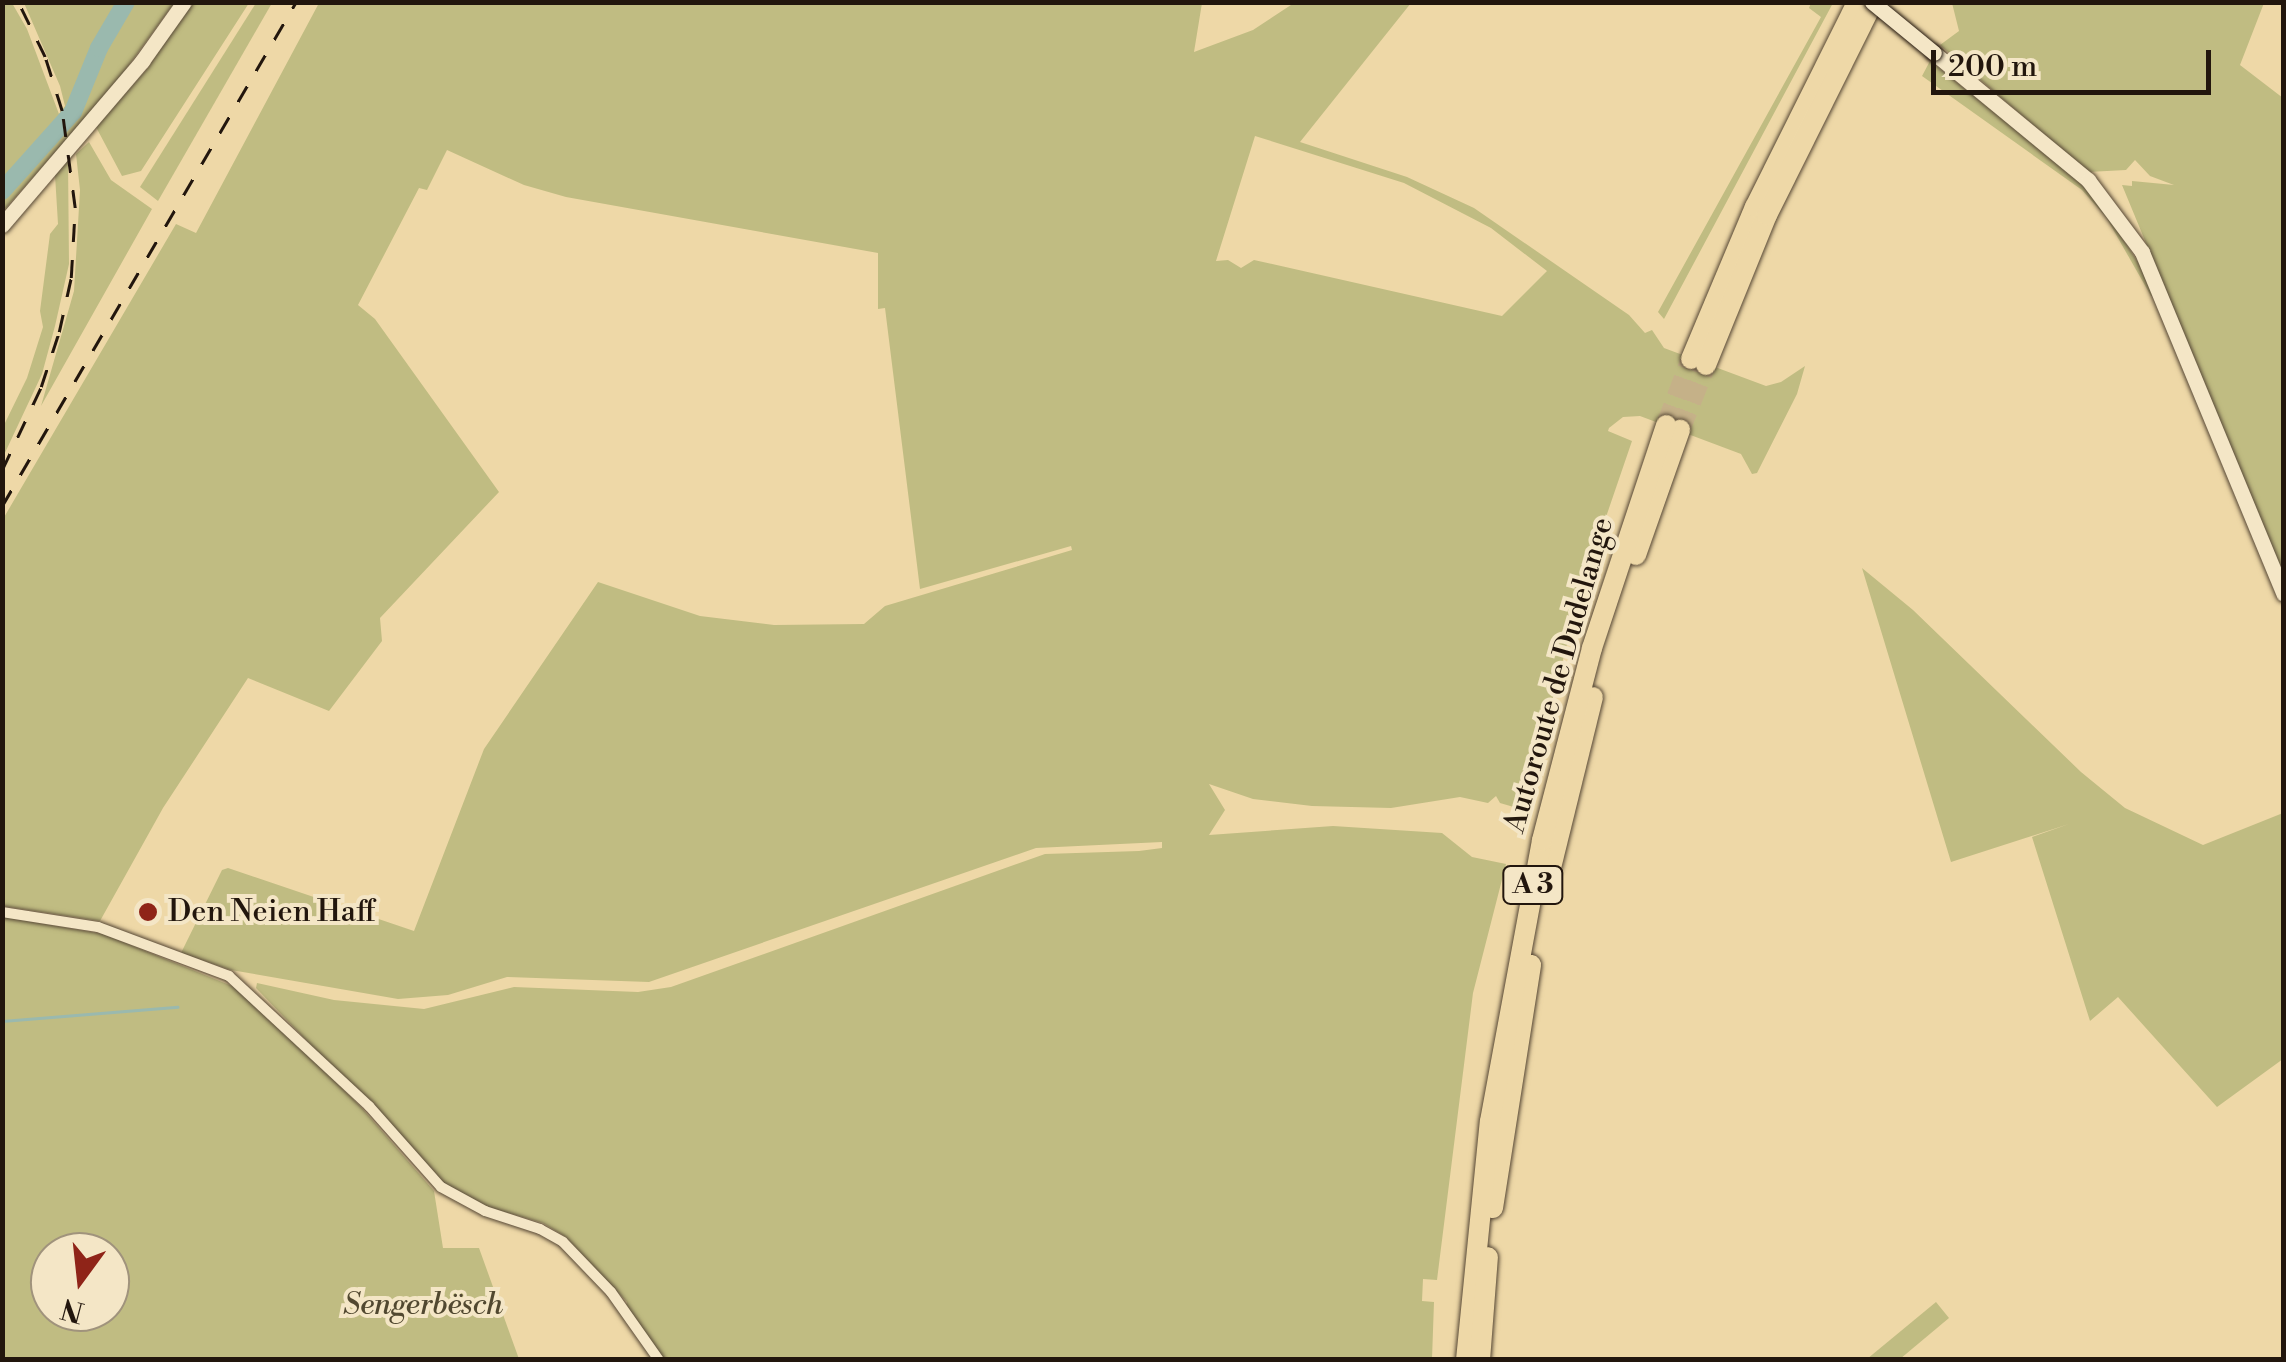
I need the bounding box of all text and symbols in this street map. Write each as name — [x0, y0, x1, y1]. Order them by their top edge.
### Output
scale bar — [1936, 30, 2216, 92]
text: 200 m — [1948, 48, 2037, 86]
street label: Autoroute de Dudelange — [1497, 513, 1621, 837]
road number: A 3 — [1500, 862, 1566, 908]
place label: Den Neien Haff — [168, 894, 375, 930]
marker: Den Neien Haff — [137, 901, 159, 923]
north arrow — [30, 1232, 130, 1332]
park label: Sengerbësch — [343, 1287, 503, 1323]
text: N — [57, 1290, 88, 1329]

